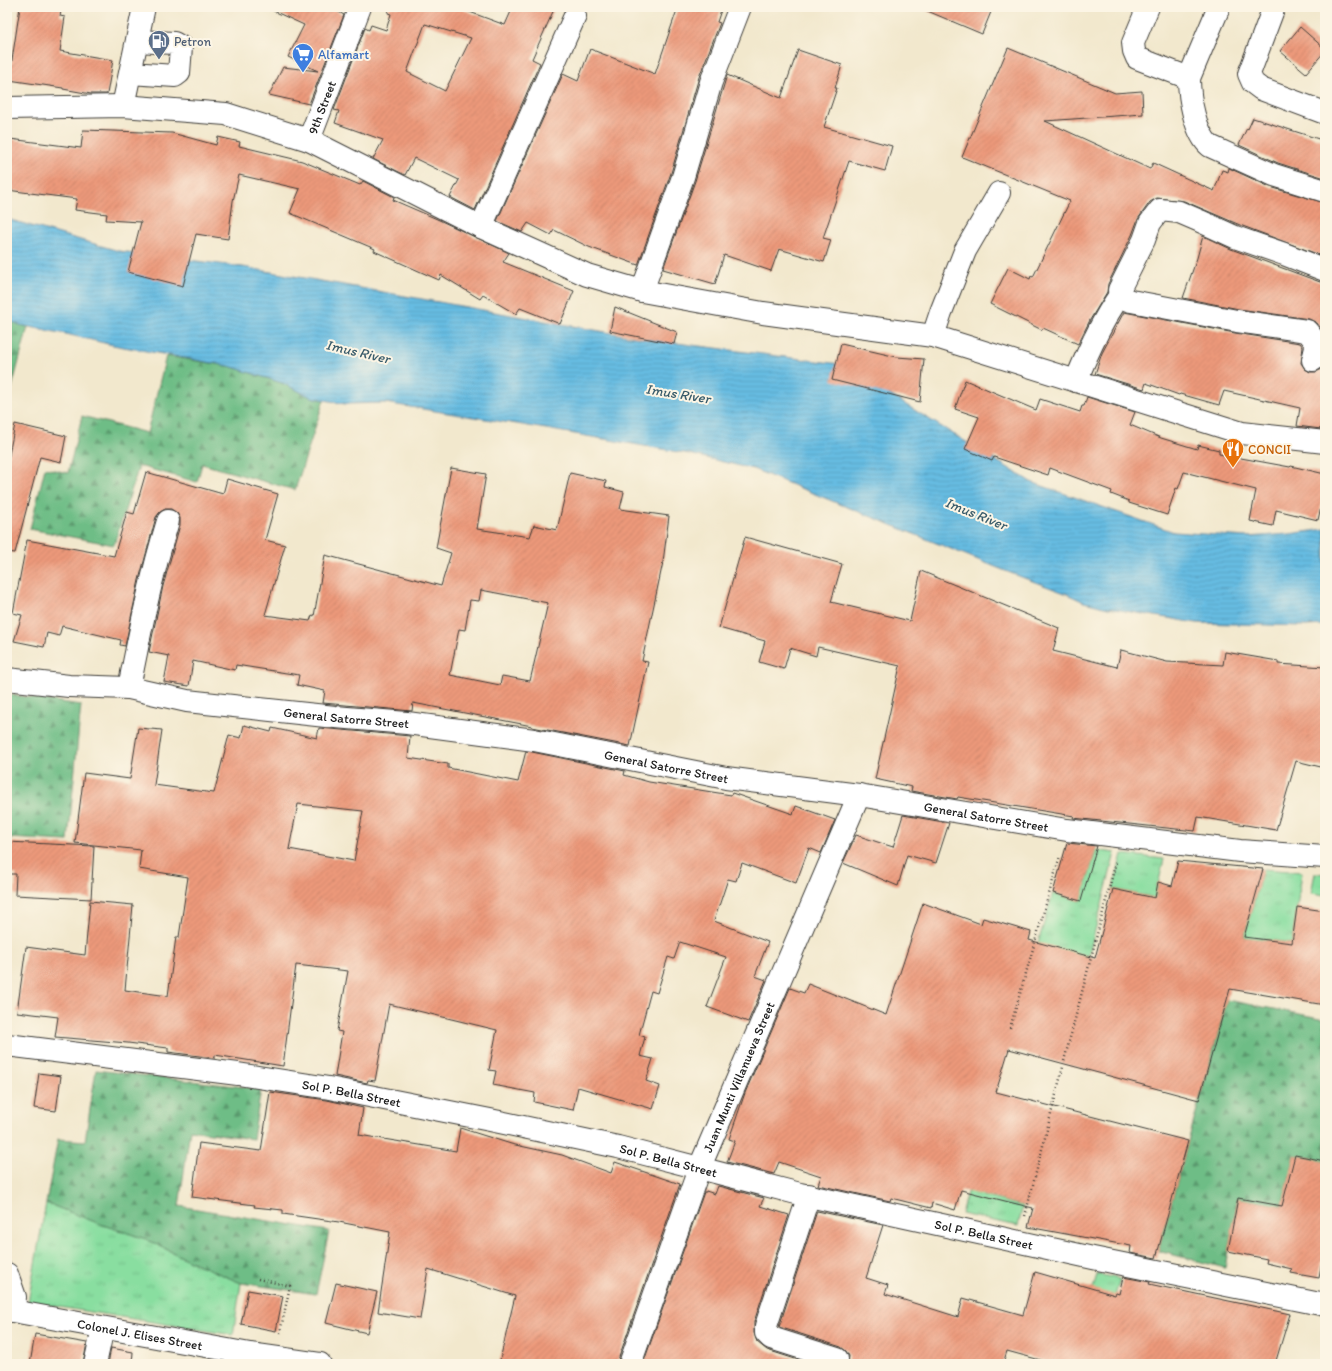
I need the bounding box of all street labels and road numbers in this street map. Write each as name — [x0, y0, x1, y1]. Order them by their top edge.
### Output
street label: 9th Street — [305, 78, 339, 136]
street label: General Satorre Street — [283, 704, 410, 731]
street label: General Satorre Street — [603, 747, 730, 786]
street label: General Satorre Street — [923, 799, 1050, 834]
street label: Juan Munti Villanueva Street — [700, 999, 777, 1154]
street label: Sol P. Bella Street — [301, 1076, 402, 1110]
street label: Sol P. Bella Street — [618, 1140, 719, 1180]
street label: Sol P. Bella Street — [933, 1216, 1035, 1252]
street label: Colonel J. Elises Street — [76, 1315, 204, 1353]

